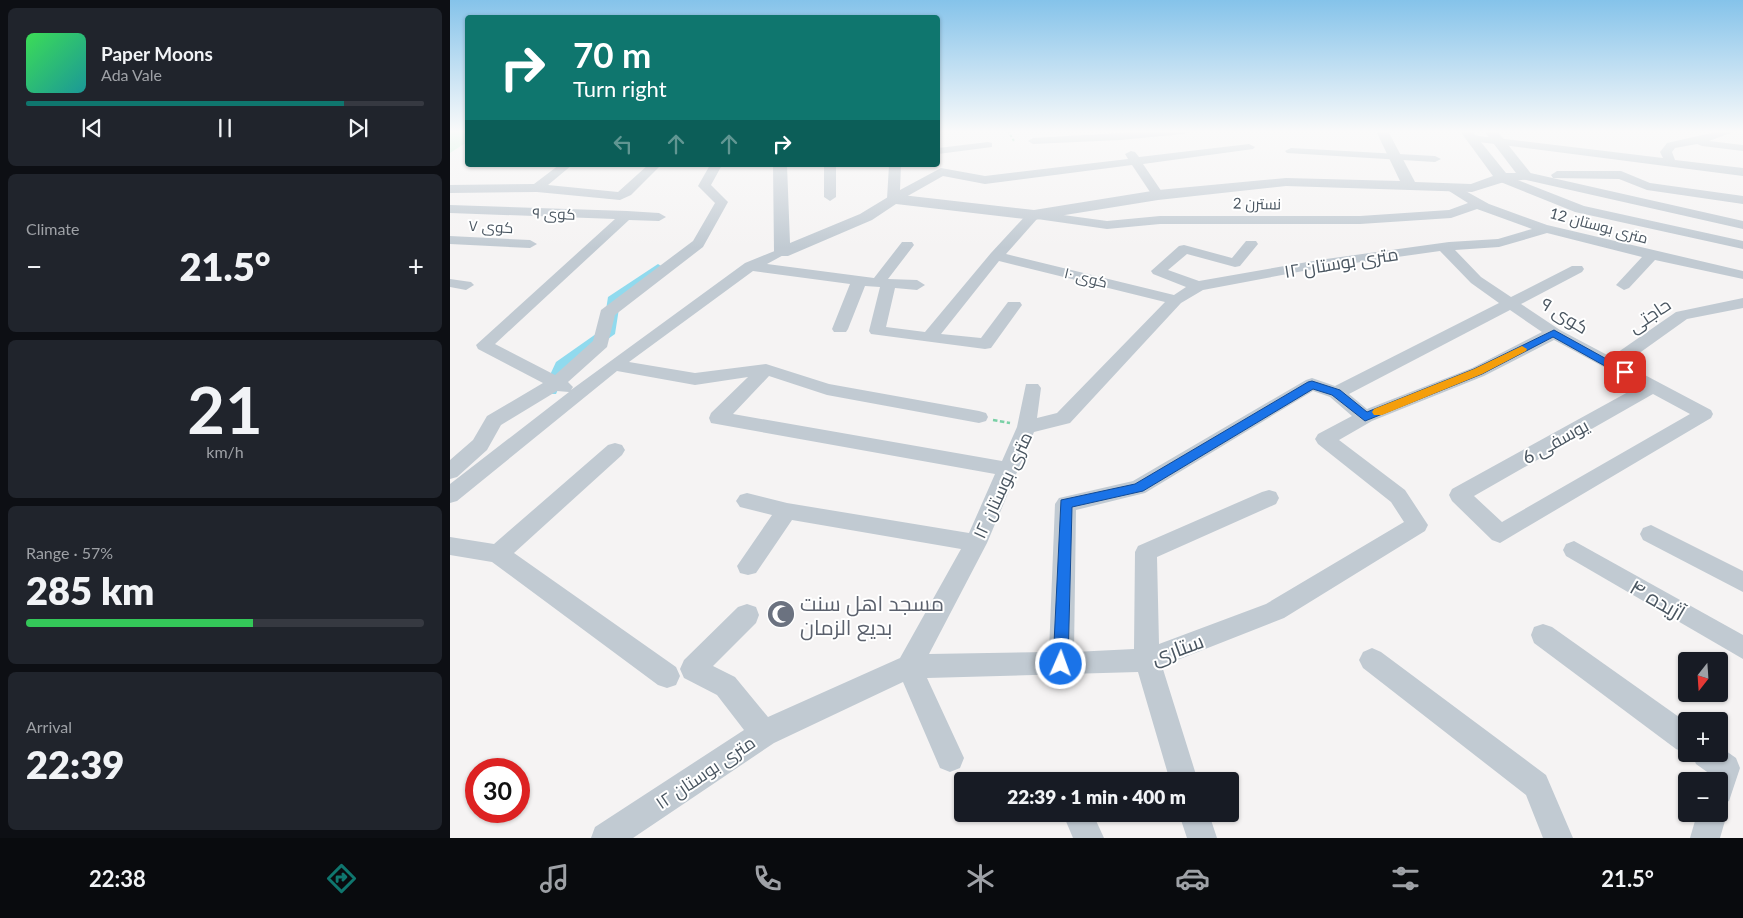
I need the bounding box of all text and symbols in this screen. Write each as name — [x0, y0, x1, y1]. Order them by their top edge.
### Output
text: 70 m — [573, 33, 651, 75]
icon: right — [490, 35, 555, 100]
text: Paper Moons — [101, 42, 213, 65]
text: Ada Vale — [101, 65, 162, 84]
text: Turn right — [573, 75, 667, 102]
icon: previous — [78, 114, 106, 142]
icon: pause — [211, 114, 239, 142]
icon: next — [344, 114, 372, 142]
icon: left — [609, 130, 637, 158]
icon: ahead — [662, 130, 690, 158]
icon: ahead — [715, 130, 743, 158]
icon: right — [768, 130, 796, 158]
street label: نسترن 2 — [1233, 194, 1281, 214]
street label: کوی ۹ — [532, 203, 576, 225]
street label: 12 متری بوستان — [1547, 203, 1650, 249]
street label: کوی ۷ — [468, 216, 514, 238]
text: Climate — [26, 219, 79, 238]
street label: ۱۲ متری بوستان — [1282, 242, 1400, 283]
text: 21.5° — [179, 243, 271, 289]
text: − — [26, 249, 42, 283]
text: + — [408, 249, 424, 283]
street label: کوی ۱۰ — [1062, 263, 1109, 293]
street label: کوی ۹ — [1537, 292, 1593, 339]
street label: حاجتی — [1624, 293, 1675, 338]
pin — [1604, 351, 1646, 393]
icon: arrive — [1611, 358, 1639, 386]
text: 21 — [187, 370, 263, 448]
street label: یوسفی 6 — [1518, 414, 1593, 469]
street label: ۱۲ متری بوستان — [968, 428, 1037, 542]
text: km/h — [206, 442, 244, 461]
text: Range · 57% — [26, 543, 113, 562]
text: 285 km — [26, 567, 154, 613]
street label: ۴ آژیده — [1625, 573, 1690, 626]
place label: مسجد اهل سنت بدیع الزمان — [800, 590, 944, 642]
mosque icon: مسجد اهل سنت بدیع الزمان — [766, 599, 796, 629]
street label: ستاری — [1147, 627, 1207, 671]
position arrow — [1034, 637, 1086, 689]
north arrow — [1678, 652, 1728, 702]
map controls — [1678, 652, 1728, 822]
button: + — [1678, 712, 1728, 762]
text: Arrival — [26, 717, 72, 736]
street label: ۱۲ متری بوستان — [651, 731, 760, 814]
text: 22:39 — [26, 741, 124, 787]
speed limit sign: 30 — [465, 758, 530, 823]
button: − — [1678, 772, 1728, 822]
text: 22:39 · 1 min · 400 m — [1007, 785, 1186, 808]
icon: directions — [324, 861, 359, 896]
icon: music — [537, 861, 572, 896]
icon: phone — [750, 861, 785, 896]
icon: climate — [963, 861, 998, 896]
icon: car — [1175, 861, 1210, 896]
icon: filters — [1388, 861, 1423, 896]
text: 22:38 — [89, 865, 146, 892]
text: 21.5° — [1601, 865, 1654, 892]

